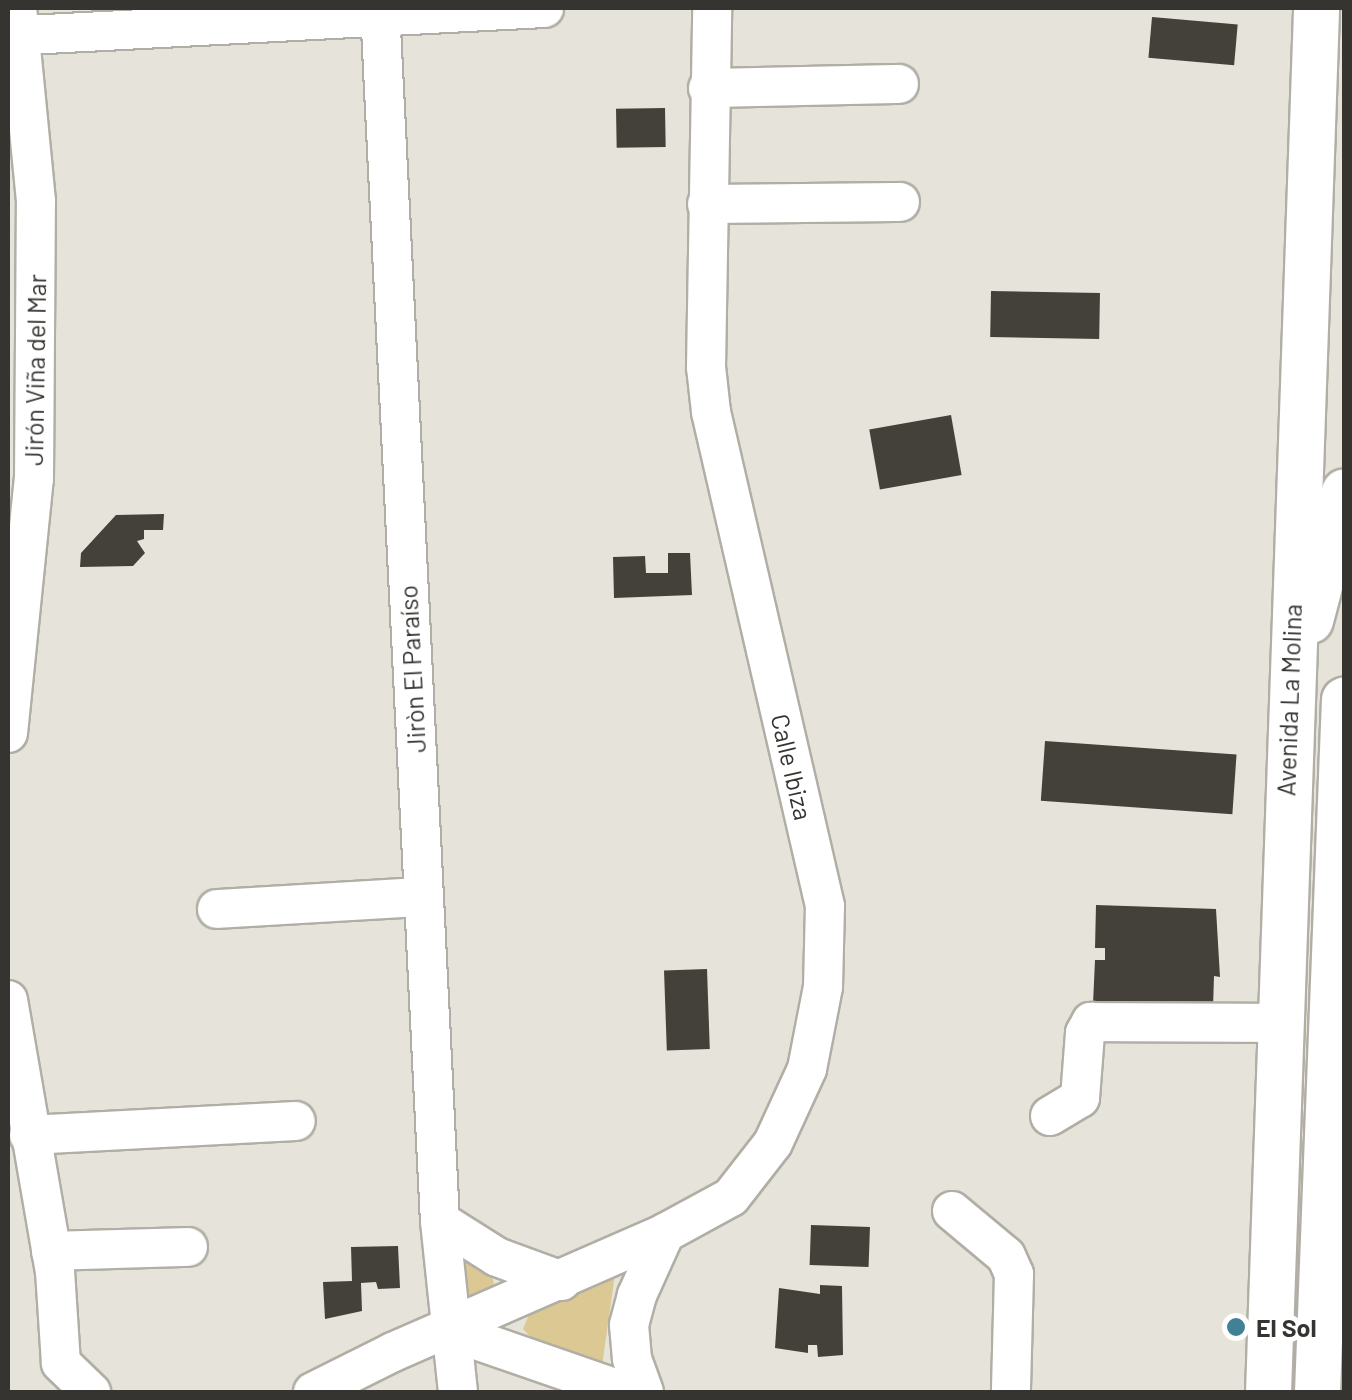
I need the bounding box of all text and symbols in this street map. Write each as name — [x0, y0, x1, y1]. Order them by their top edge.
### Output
street label: Jirón Viña del Mar — [18, 274, 52, 466]
street label: Jiròn El Paraíso — [393, 584, 431, 754]
street label: Avenida La Molina — [1271, 603, 1307, 797]
street label: Calle Ibiza — [765, 711, 819, 823]
place label: El Sol — [1256, 1312, 1317, 1342]
marker: El Sol — [1225, 1316, 1247, 1338]

